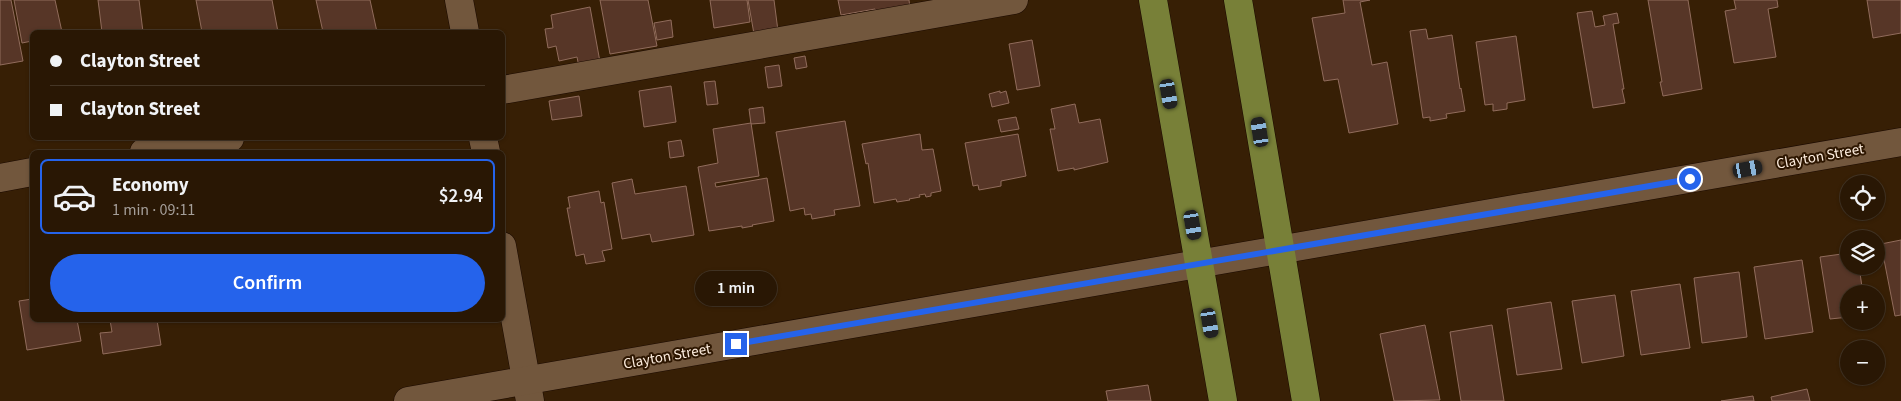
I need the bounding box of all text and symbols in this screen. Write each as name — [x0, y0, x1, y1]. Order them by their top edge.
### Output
text: Clayton Street — [80, 48, 200, 75]
car — [1159, 78, 1178, 110]
text: Clayton Street — [80, 96, 200, 123]
car — [1250, 116, 1269, 148]
street label: Clayton Street — [1775, 138, 1866, 175]
car — [1731, 159, 1764, 179]
route start — [1679, 168, 1701, 190]
text: Economy — [112, 172, 189, 199]
icon: car — [52, 174, 97, 219]
map controls — [1840, 175, 1885, 385]
button: locate — [1840, 175, 1885, 220]
text: $2.94 — [439, 183, 483, 210]
text: 1 min · 09:11 — [112, 199, 195, 221]
car — [1183, 209, 1202, 241]
button: layers — [1840, 230, 1885, 275]
button: Confirm — [50, 254, 485, 312]
callout: 1 min — [695, 272, 777, 306]
text: 1 min — [717, 277, 755, 299]
button: + — [1840, 285, 1885, 330]
car — [1200, 307, 1219, 339]
route end — [725, 333, 747, 355]
street label: Clayton Street — [622, 338, 713, 375]
button: − — [1840, 340, 1885, 385]

